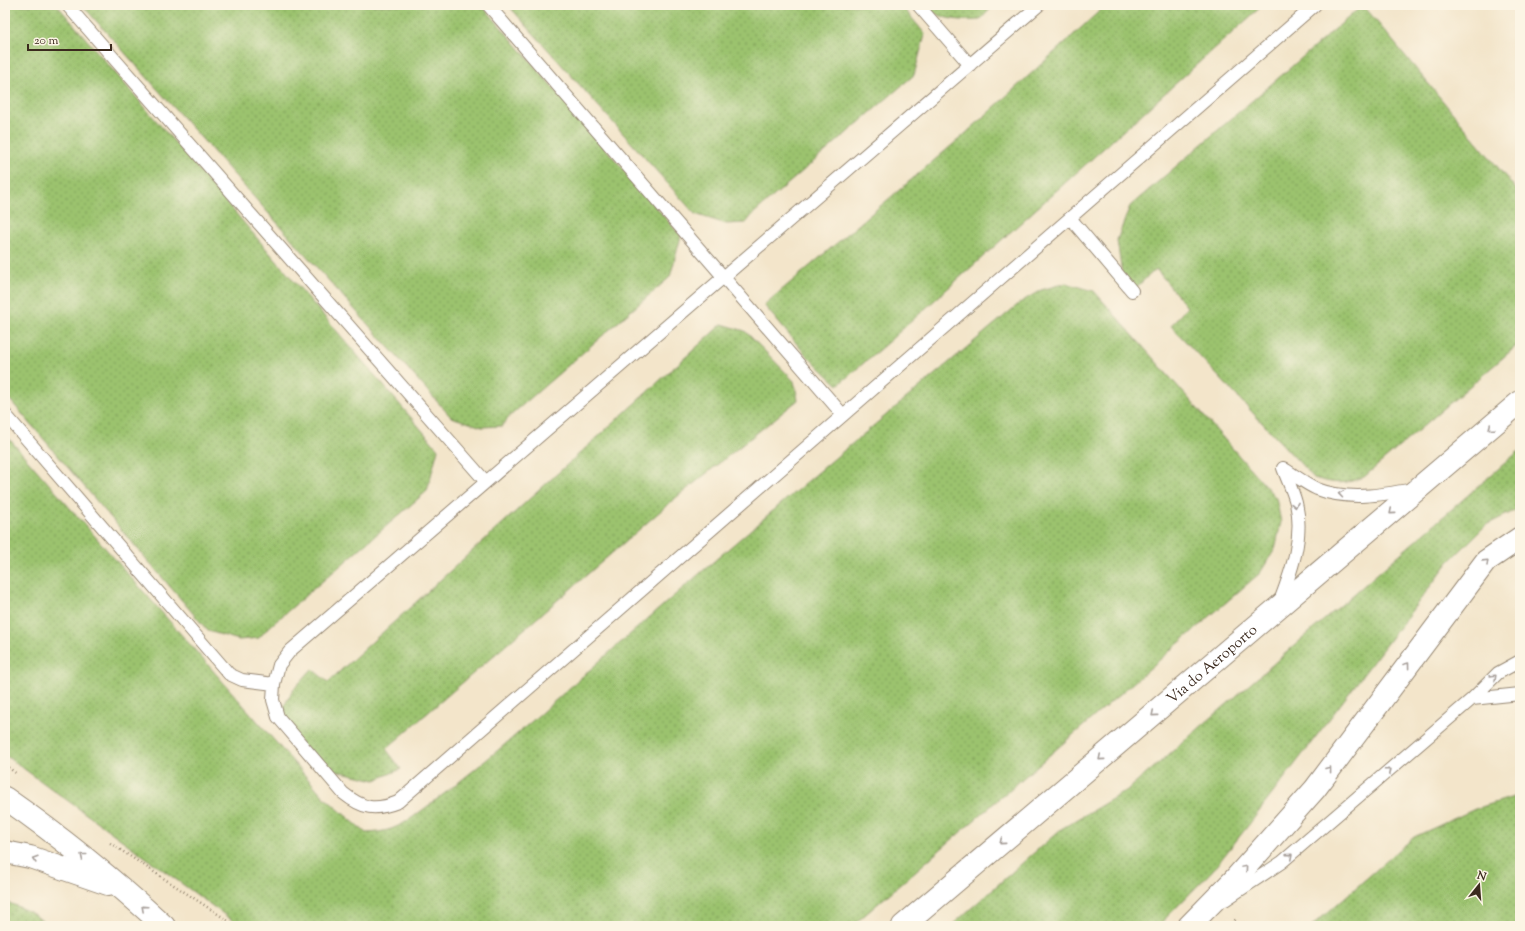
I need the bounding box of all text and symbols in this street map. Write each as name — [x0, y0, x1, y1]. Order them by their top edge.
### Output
scale bar — [28, 26, 111, 52]
text: 20 m — [34, 32, 59, 50]
one-way arrow — [1488, 423, 1495, 430]
one-way arrow — [1337, 490, 1344, 499]
one-way arrow — [1291, 501, 1299, 508]
one-way arrow — [1389, 508, 1397, 515]
one-way arrow — [1481, 559, 1489, 567]
street label: Via do Aeroporto — [1163, 620, 1263, 710]
one-way arrow — [1402, 662, 1410, 669]
one-way arrow — [1489, 675, 1497, 682]
one-way arrow — [1151, 710, 1159, 717]
one-way arrow — [1099, 754, 1106, 761]
one-way arrow — [1325, 767, 1332, 774]
one-way arrow — [1384, 769, 1391, 776]
one-way arrow — [999, 838, 1007, 845]
one-way arrow — [1285, 853, 1292, 860]
one-way arrow — [81, 854, 88, 861]
one-way arrow — [32, 855, 39, 864]
one-way arrow — [1240, 865, 1247, 873]
north arrow — [1459, 865, 1499, 905]
text: N — [1474, 867, 1488, 885]
one-way arrow — [142, 906, 149, 913]

